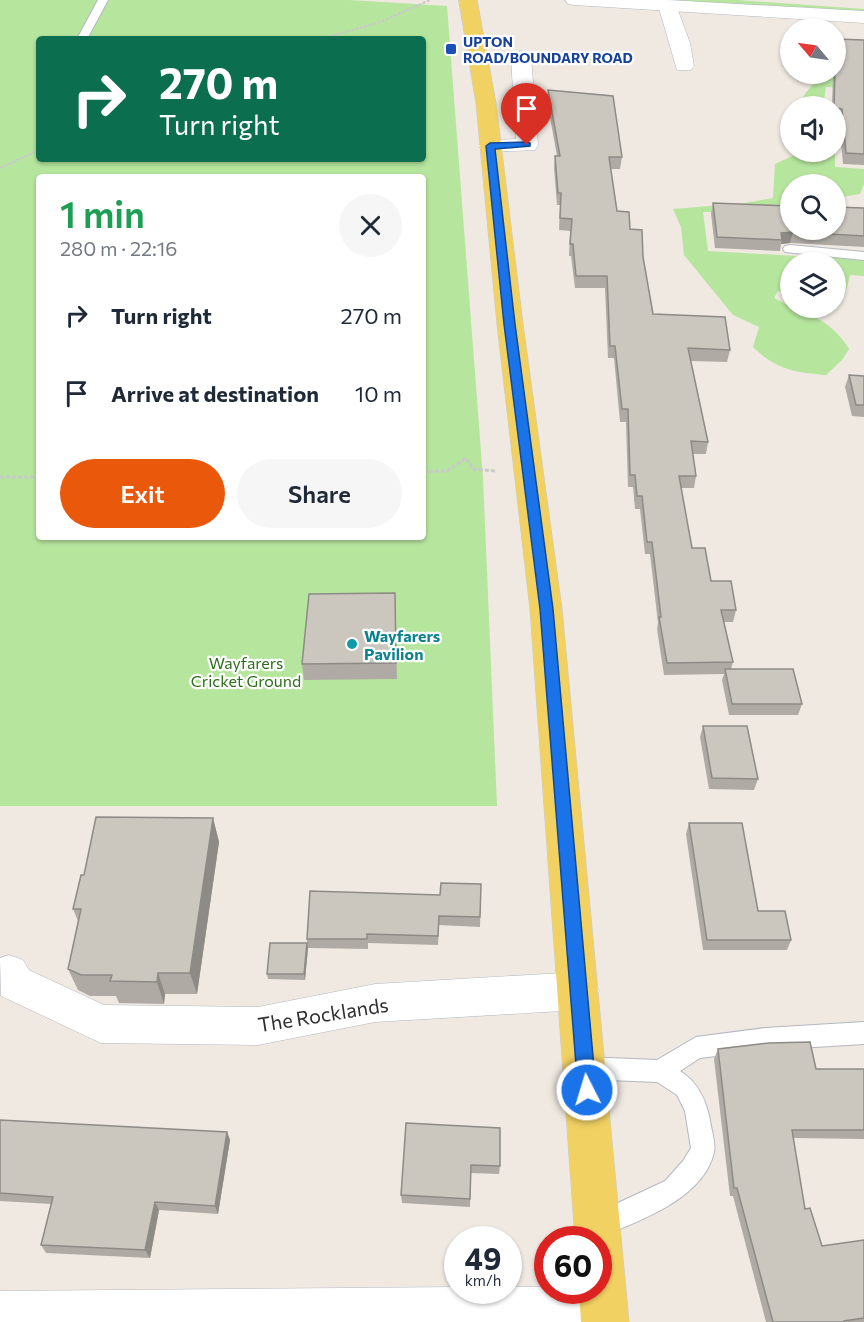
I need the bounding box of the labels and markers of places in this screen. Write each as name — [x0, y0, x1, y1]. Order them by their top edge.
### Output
place label: UPTON ROAD/BOUNDARY ROAD — [463, 33, 633, 66]
marker: UPTON ROAD/BOUNDARY ROAD — [444, 42, 458, 56]
pin — [501, 83, 552, 145]
place label: Wayfarers Pavilion — [364, 626, 440, 663]
marker: Wayfarers Pavilion — [345, 637, 359, 651]

